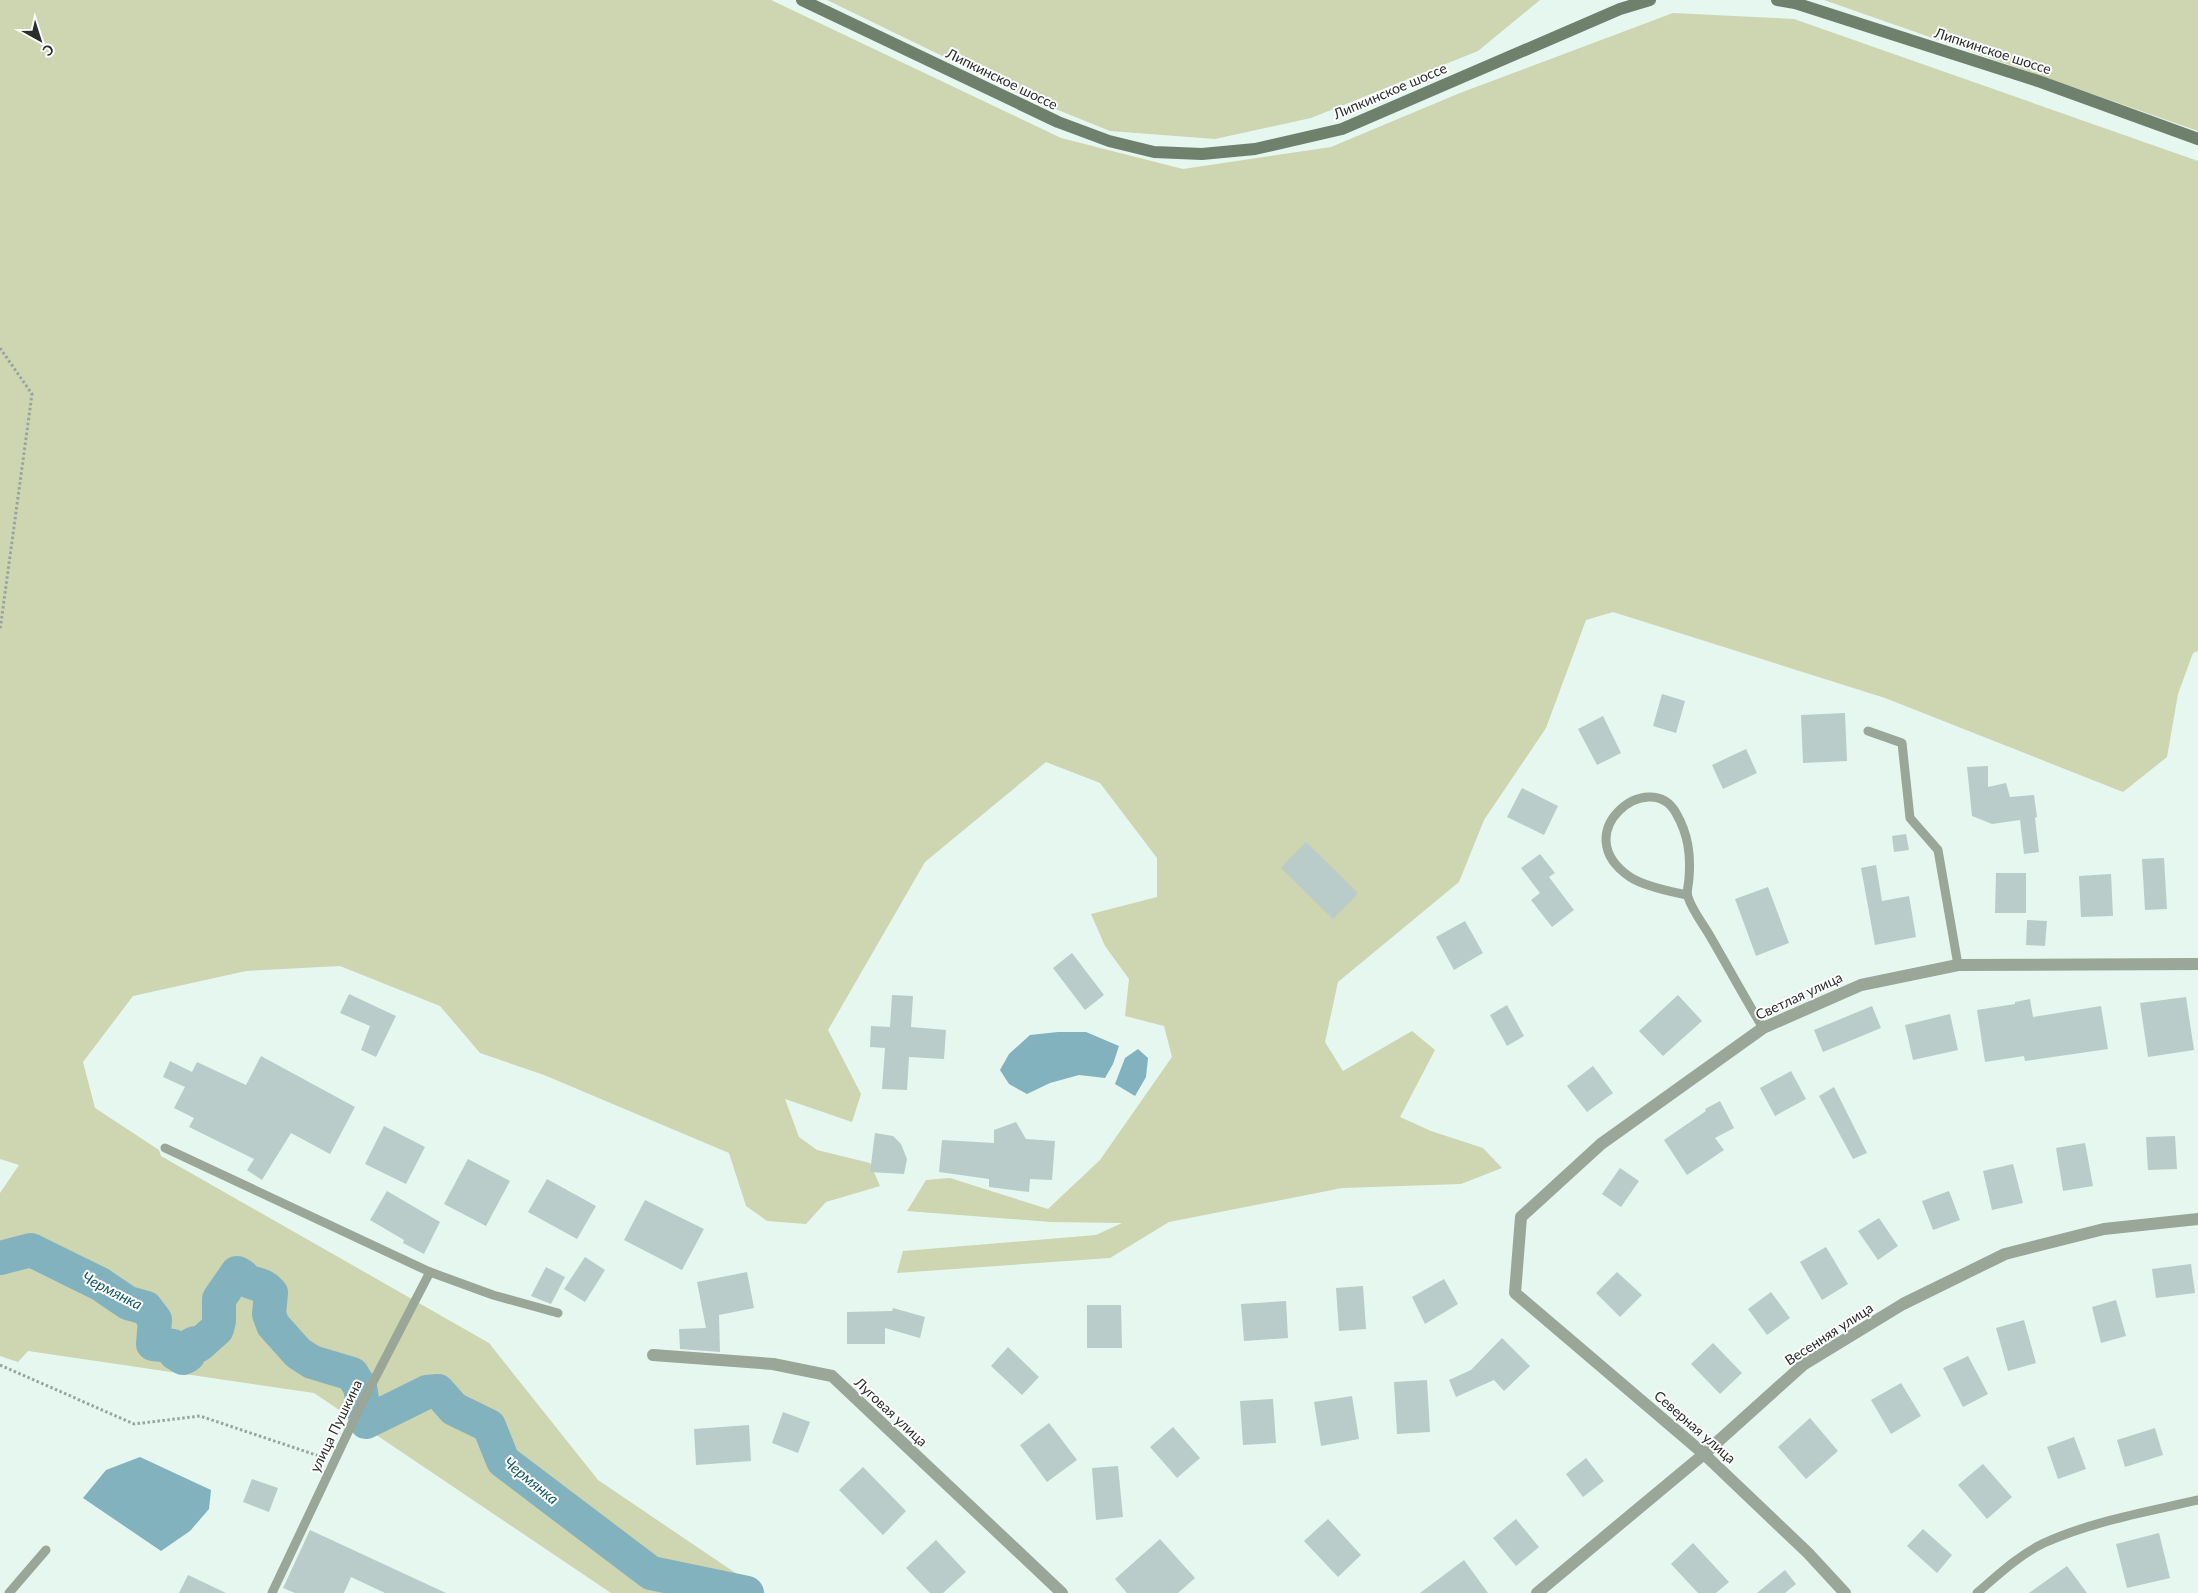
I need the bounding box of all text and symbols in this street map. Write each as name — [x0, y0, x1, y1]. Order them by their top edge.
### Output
north arrow — [15, 15, 65, 65]
street label: Липкинское шоссе — [1932, 23, 2054, 77]
text: С — [39, 41, 57, 60]
street label: Липкинское шоссе — [943, 44, 1061, 113]
street label: Липкинское шоссе — [1330, 59, 1449, 123]
street label: Светлая улица — [1753, 968, 1845, 1023]
water label: Чермянка — [80, 1267, 146, 1313]
street label: Весенняя улица — [1781, 1299, 1876, 1368]
street label: Луговая улица — [851, 1373, 931, 1450]
street label: улица Пушкина — [306, 1377, 365, 1475]
street label: Северная улица — [1651, 1387, 1740, 1467]
water label: Чермянка — [501, 1453, 563, 1508]

